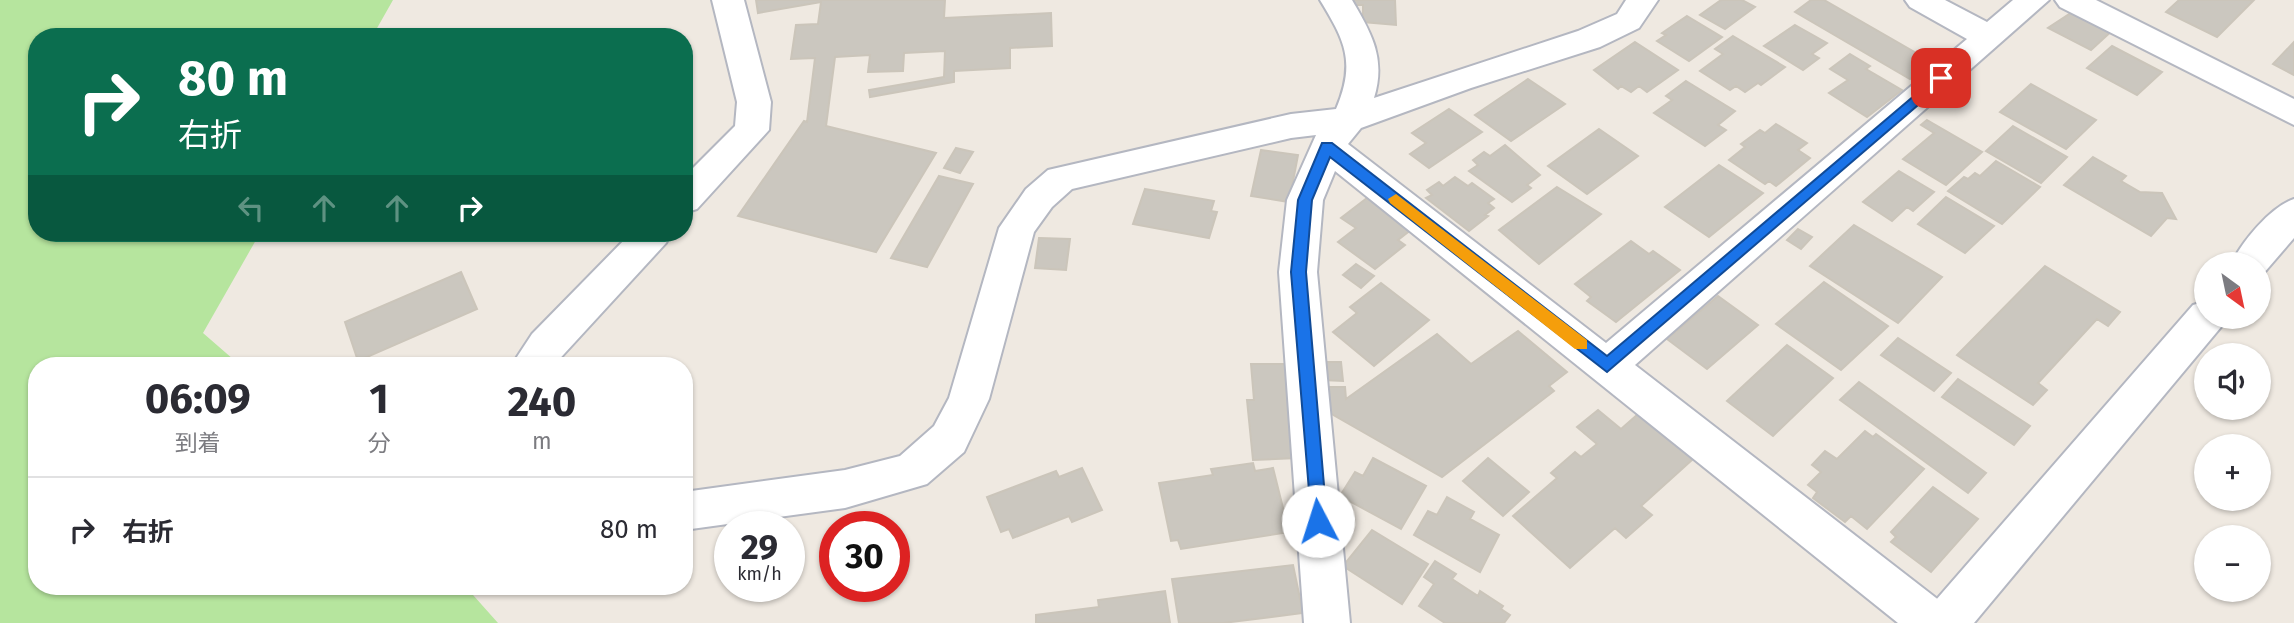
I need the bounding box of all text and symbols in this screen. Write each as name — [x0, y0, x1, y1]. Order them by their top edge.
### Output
pin — [1911, 48, 1971, 108]
text: 80 m — [178, 49, 288, 108]
icon: right — [63, 56, 154, 147]
icon: arrive — [1922, 59, 1960, 97]
text: 右折 — [178, 116, 242, 154]
icon: left — [232, 189, 270, 227]
icon: ahead — [305, 189, 343, 227]
icon: ahead — [378, 189, 416, 227]
icon: right — [451, 189, 489, 227]
north arrow — [2194, 252, 2272, 329]
map controls — [2194, 252, 2271, 602]
button: sound — [2194, 343, 2271, 420]
text: 06:09 — [145, 374, 251, 424]
text: 1 — [369, 374, 389, 424]
text: 240 — [507, 377, 576, 427]
text: m — [532, 427, 552, 455]
text: 到着 — [175, 429, 221, 457]
text: 分 — [368, 429, 391, 457]
button: + — [2194, 434, 2271, 511]
position arrow — [1281, 484, 1355, 558]
icon: right — [63, 511, 101, 549]
speed limit sign: 30 — [819, 511, 910, 602]
text: 80 m — [600, 514, 658, 545]
text: 右折 — [122, 517, 174, 548]
button: − — [2194, 525, 2271, 602]
text: 29 — [741, 526, 778, 568]
text: km/h — [737, 563, 782, 585]

